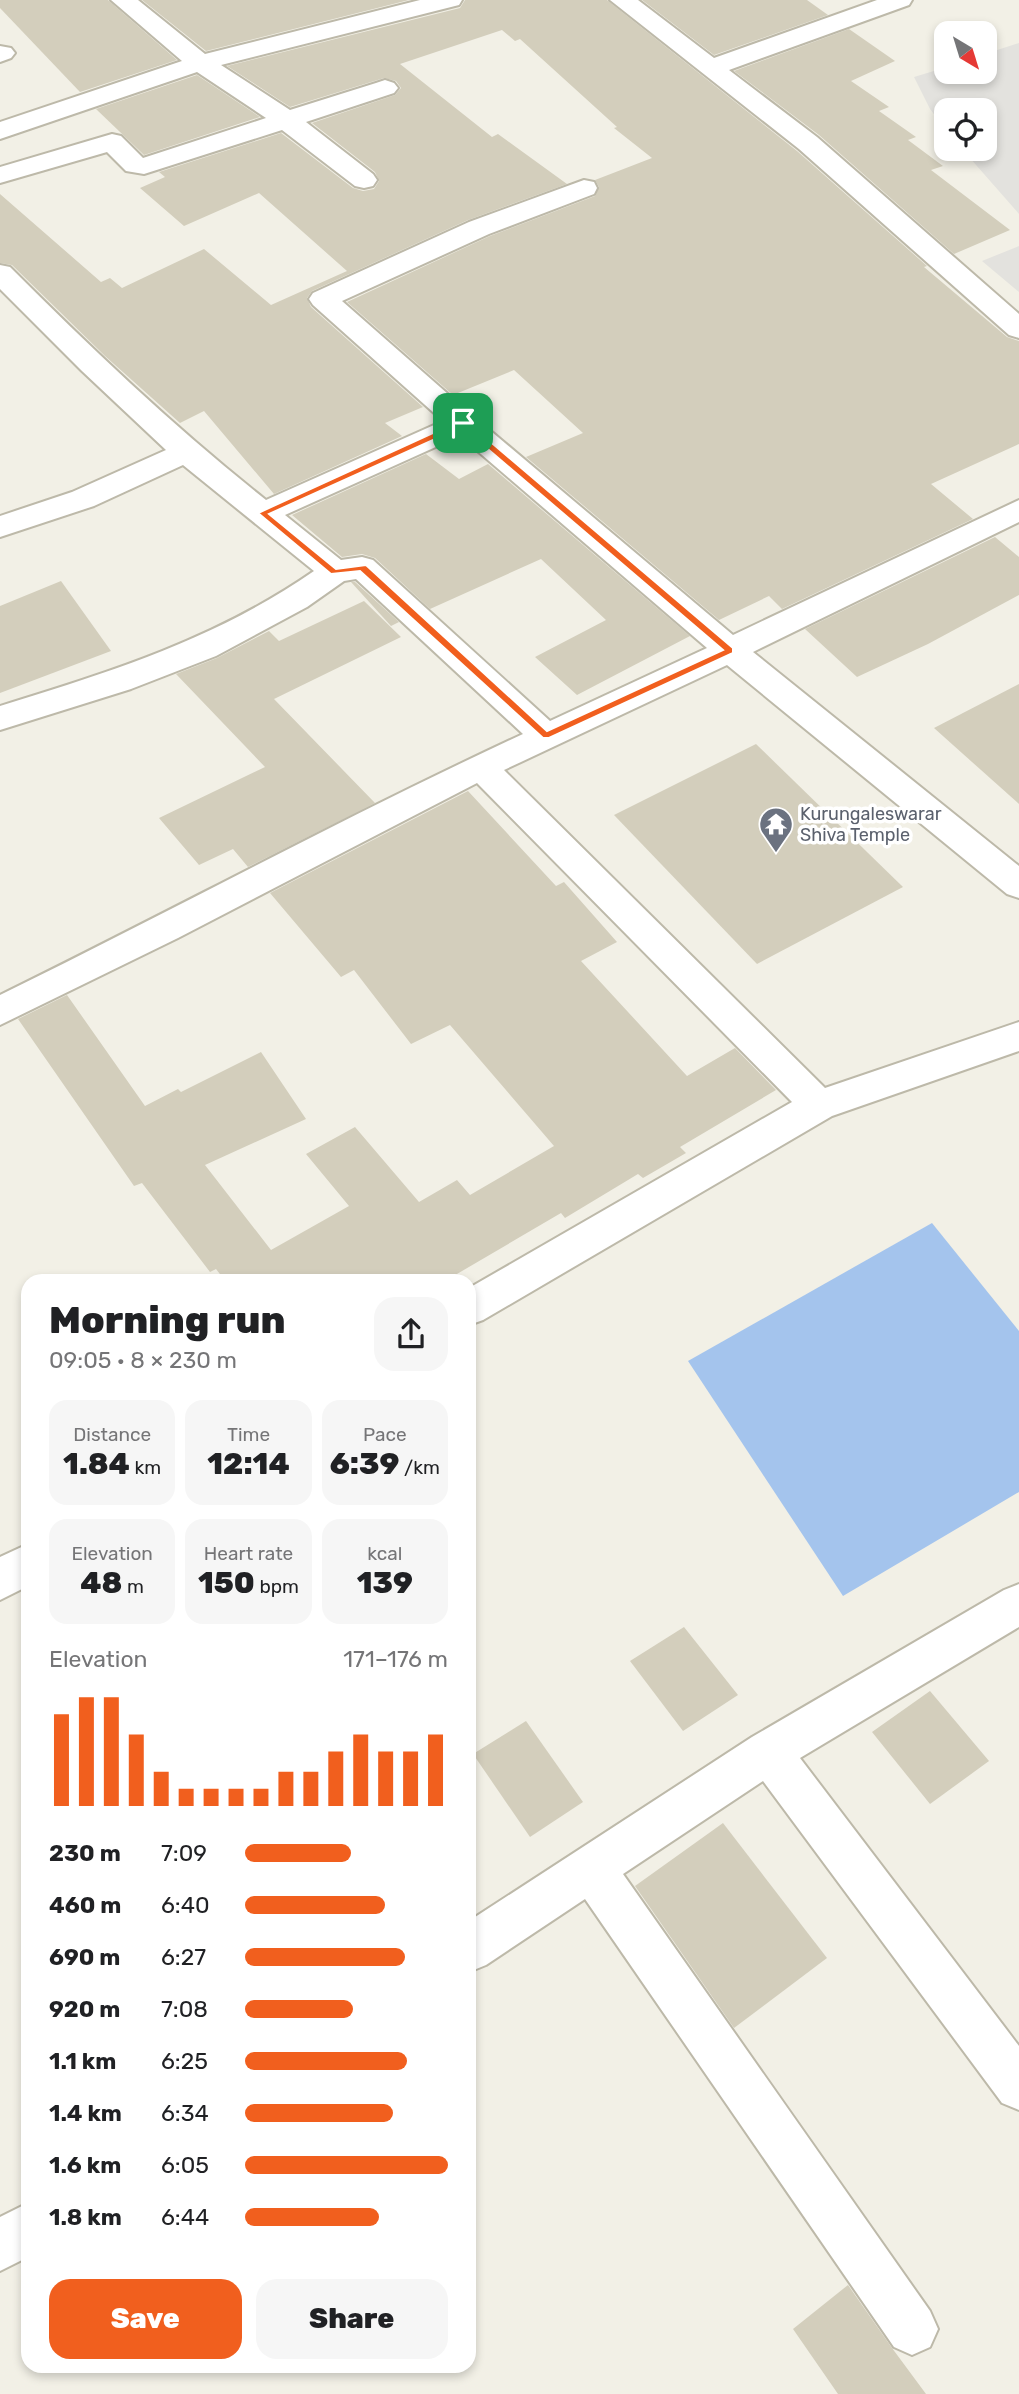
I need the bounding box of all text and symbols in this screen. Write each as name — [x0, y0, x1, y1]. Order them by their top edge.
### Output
north arrow — [934, 21, 998, 84]
map controls — [934, 21, 997, 161]
button: locate — [934, 98, 997, 161]
pin — [433, 393, 493, 453]
icon: arrive — [444, 404, 482, 442]
place label: Kurungaleswarar Shiva Temple — [800, 803, 942, 846]
temple icon: Kurungaleswarar Shiva Temple — [757, 805, 795, 854]
text: Morning run — [49, 1297, 286, 1343]
button: share — [374, 1297, 448, 1371]
text: 09:05 · 8 × 230 m — [49, 1346, 237, 1374]
text: Distance — [73, 1423, 151, 1446]
text: Time — [227, 1423, 270, 1446]
text: Pace — [363, 1423, 407, 1446]
text: 1.84 — [63, 1446, 130, 1482]
text: 12:14 — [207, 1446, 290, 1482]
text: 6:39 — [330, 1446, 399, 1482]
text: km — [130, 1456, 161, 1479]
text: /km — [399, 1456, 440, 1479]
text: Elevation — [71, 1542, 153, 1565]
text: Heart rate — [204, 1542, 293, 1565]
text: kcal — [367, 1542, 402, 1565]
text: 48 — [80, 1565, 122, 1601]
text: 150 — [198, 1565, 255, 1601]
text: 139 — [357, 1565, 413, 1601]
text: m — [122, 1575, 144, 1598]
text: bpm — [255, 1575, 299, 1598]
text: Elevation — [49, 1645, 148, 1673]
text: 171–176 m — [343, 1645, 448, 1673]
text: 230 m — [49, 1839, 121, 1867]
text: 7:09 — [161, 1839, 207, 1867]
text: 460 m — [49, 1891, 121, 1919]
text: 6:40 — [161, 1891, 210, 1919]
text: 690 m — [49, 1943, 120, 1971]
text: 6:27 — [161, 1943, 206, 1971]
text: 920 m — [49, 1995, 120, 2023]
text: 7:08 — [161, 1995, 208, 2023]
text: 1.1 km — [49, 2047, 116, 2075]
text: 6:25 — [161, 2047, 208, 2075]
text: 1.4 km — [49, 2099, 122, 2127]
text: 6:34 — [161, 2099, 209, 2127]
text: 1.6 km — [49, 2151, 121, 2179]
text: 6:05 — [161, 2151, 209, 2179]
text: 1.8 km — [49, 2203, 122, 2231]
text: 6:44 — [161, 2203, 209, 2231]
button: Save — [49, 2279, 242, 2359]
button: Share — [256, 2279, 448, 2359]

